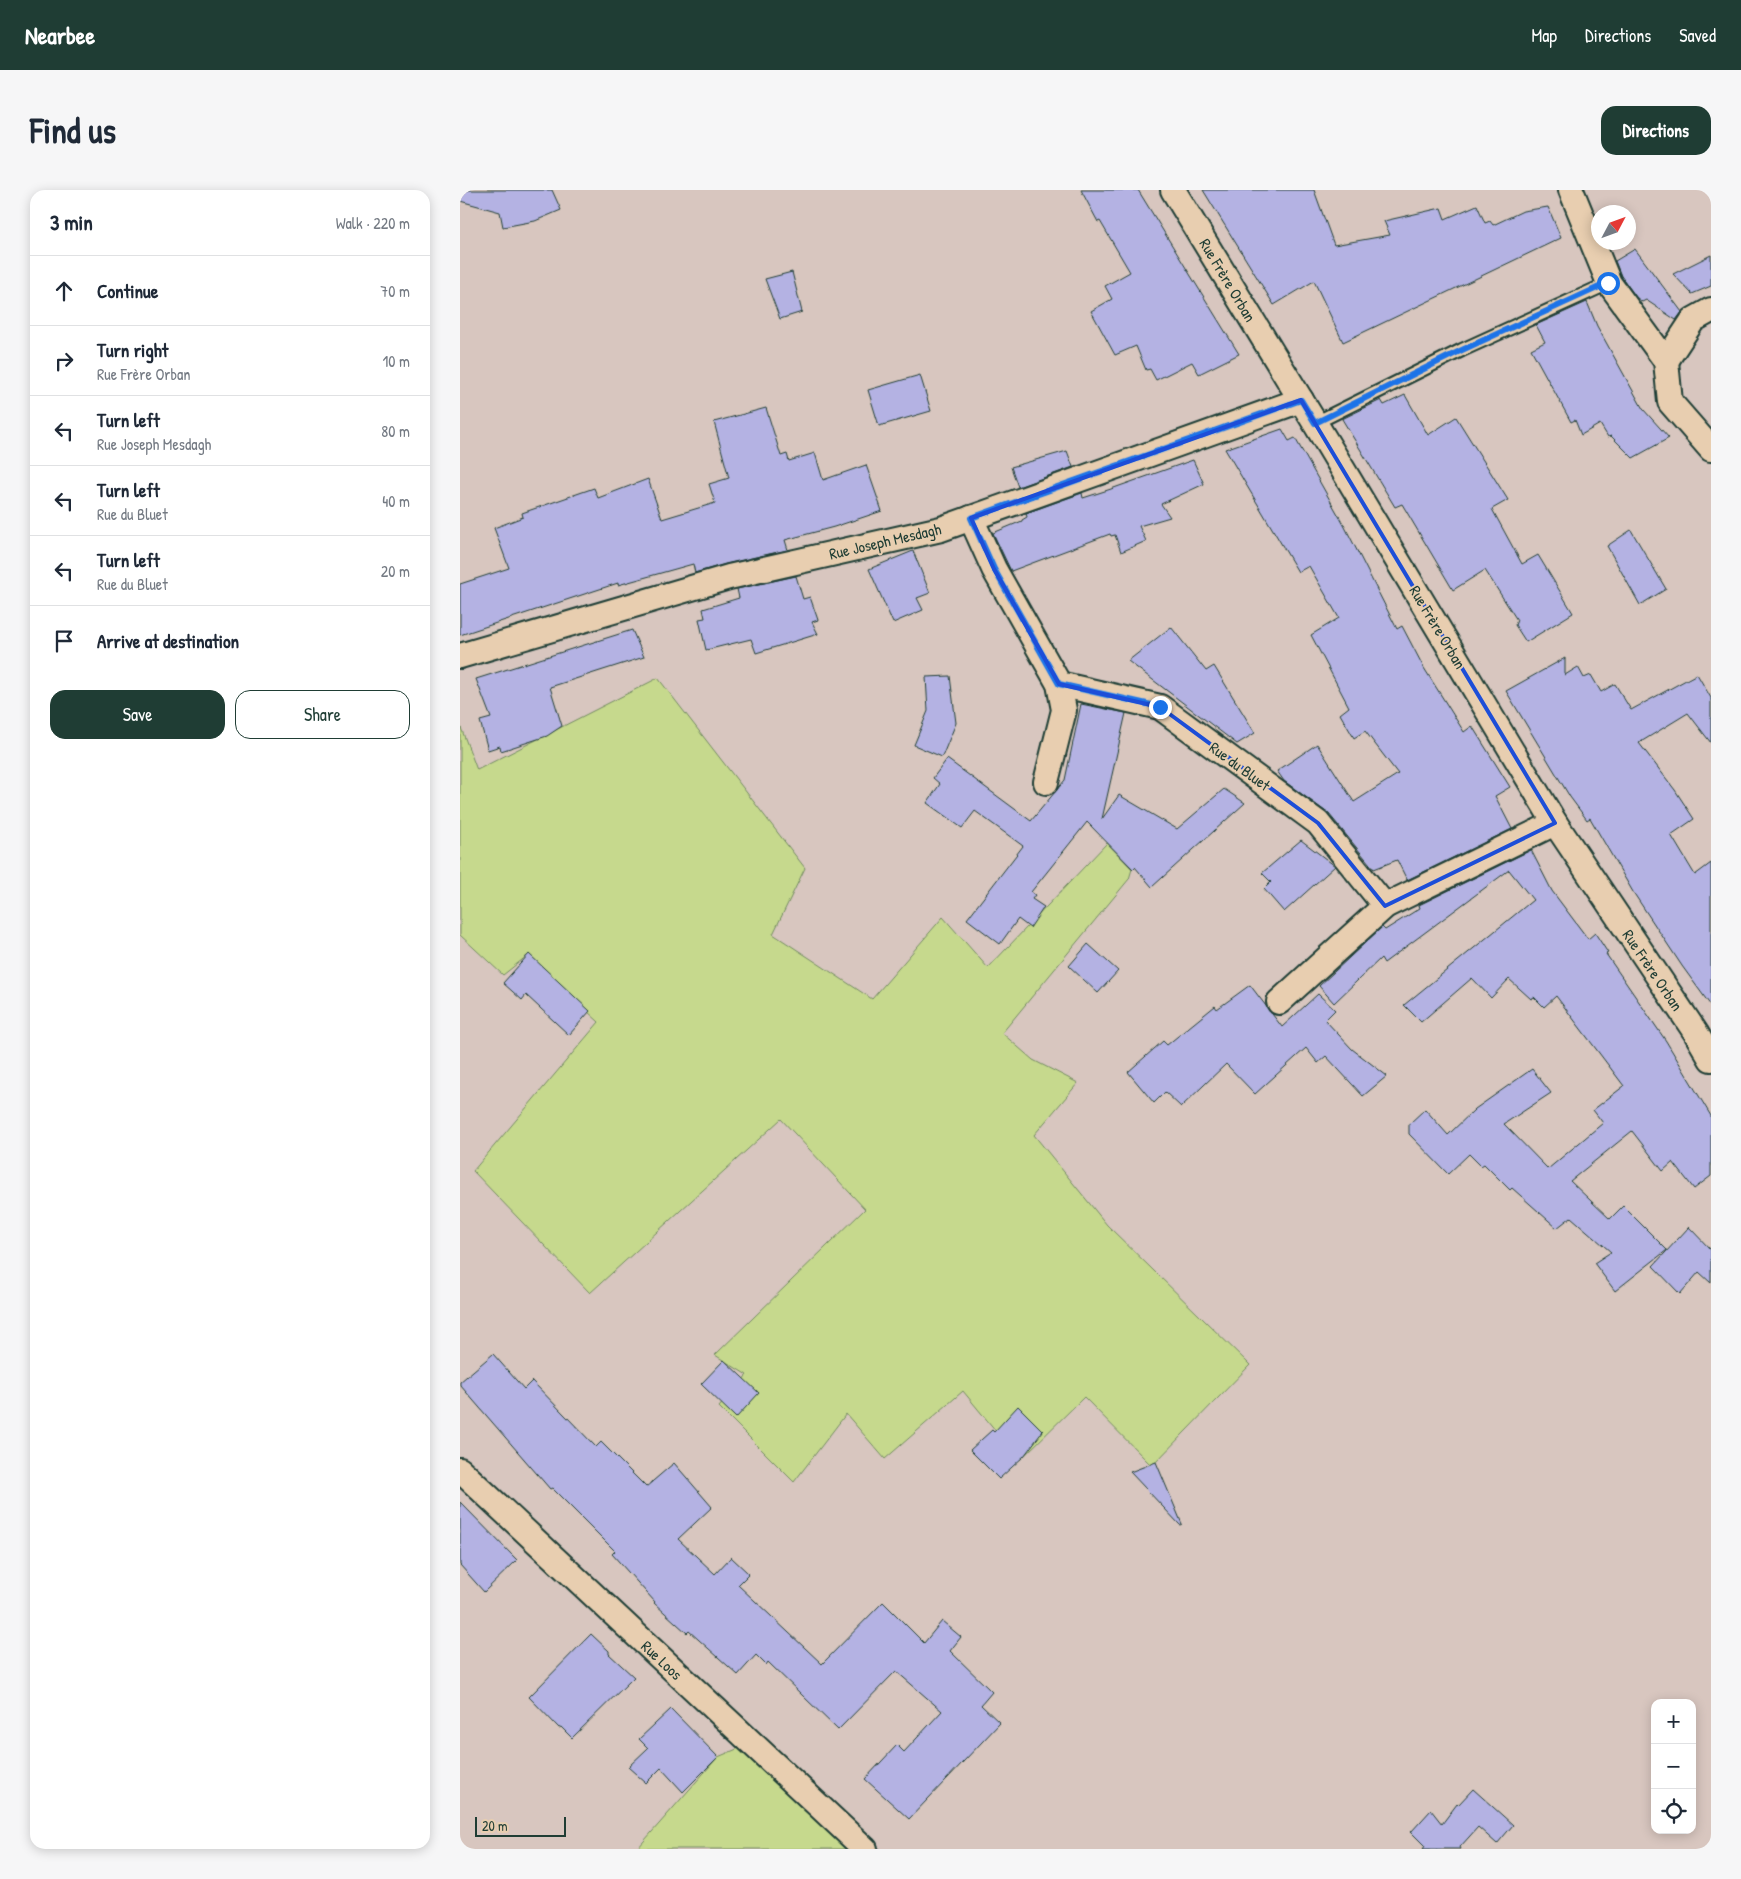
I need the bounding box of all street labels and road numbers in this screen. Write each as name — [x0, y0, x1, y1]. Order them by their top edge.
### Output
street label: Rue Frère Orban — [1194, 234, 1262, 326]
street label: Rue Joseph Mesdagh — [827, 517, 943, 565]
street label: Rue Frère Orban — [1404, 581, 1472, 673]
street label: Rue du Bluet — [1205, 736, 1275, 796]
street label: Rue Frère Orban — [1618, 925, 1688, 1015]
street label: Rue Loos — [637, 1635, 687, 1685]

